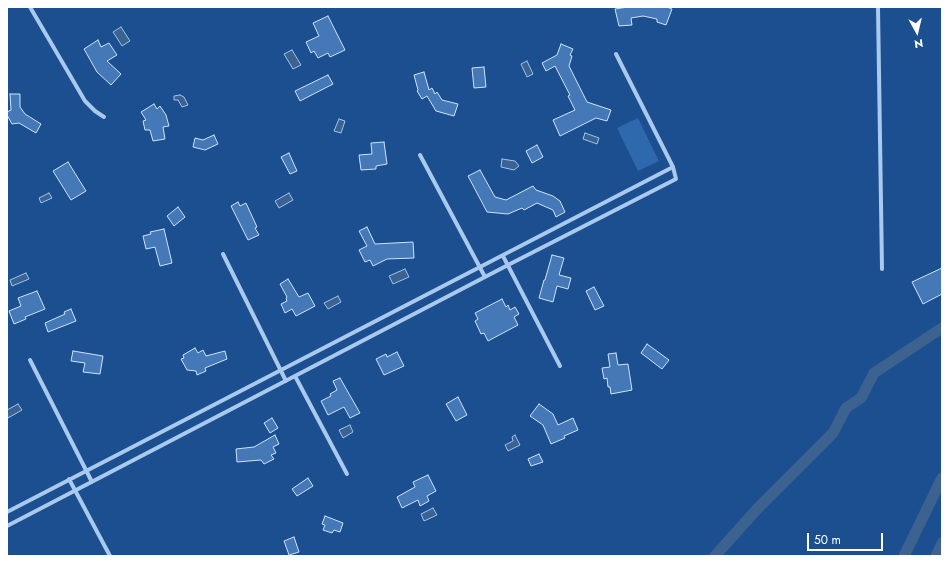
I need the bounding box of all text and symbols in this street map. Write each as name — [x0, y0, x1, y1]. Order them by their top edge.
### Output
north arrow — [897, 12, 937, 52]
text: N — [913, 35, 924, 52]
scale bar — [809, 525, 885, 551]
text: 50 m — [814, 531, 841, 549]

